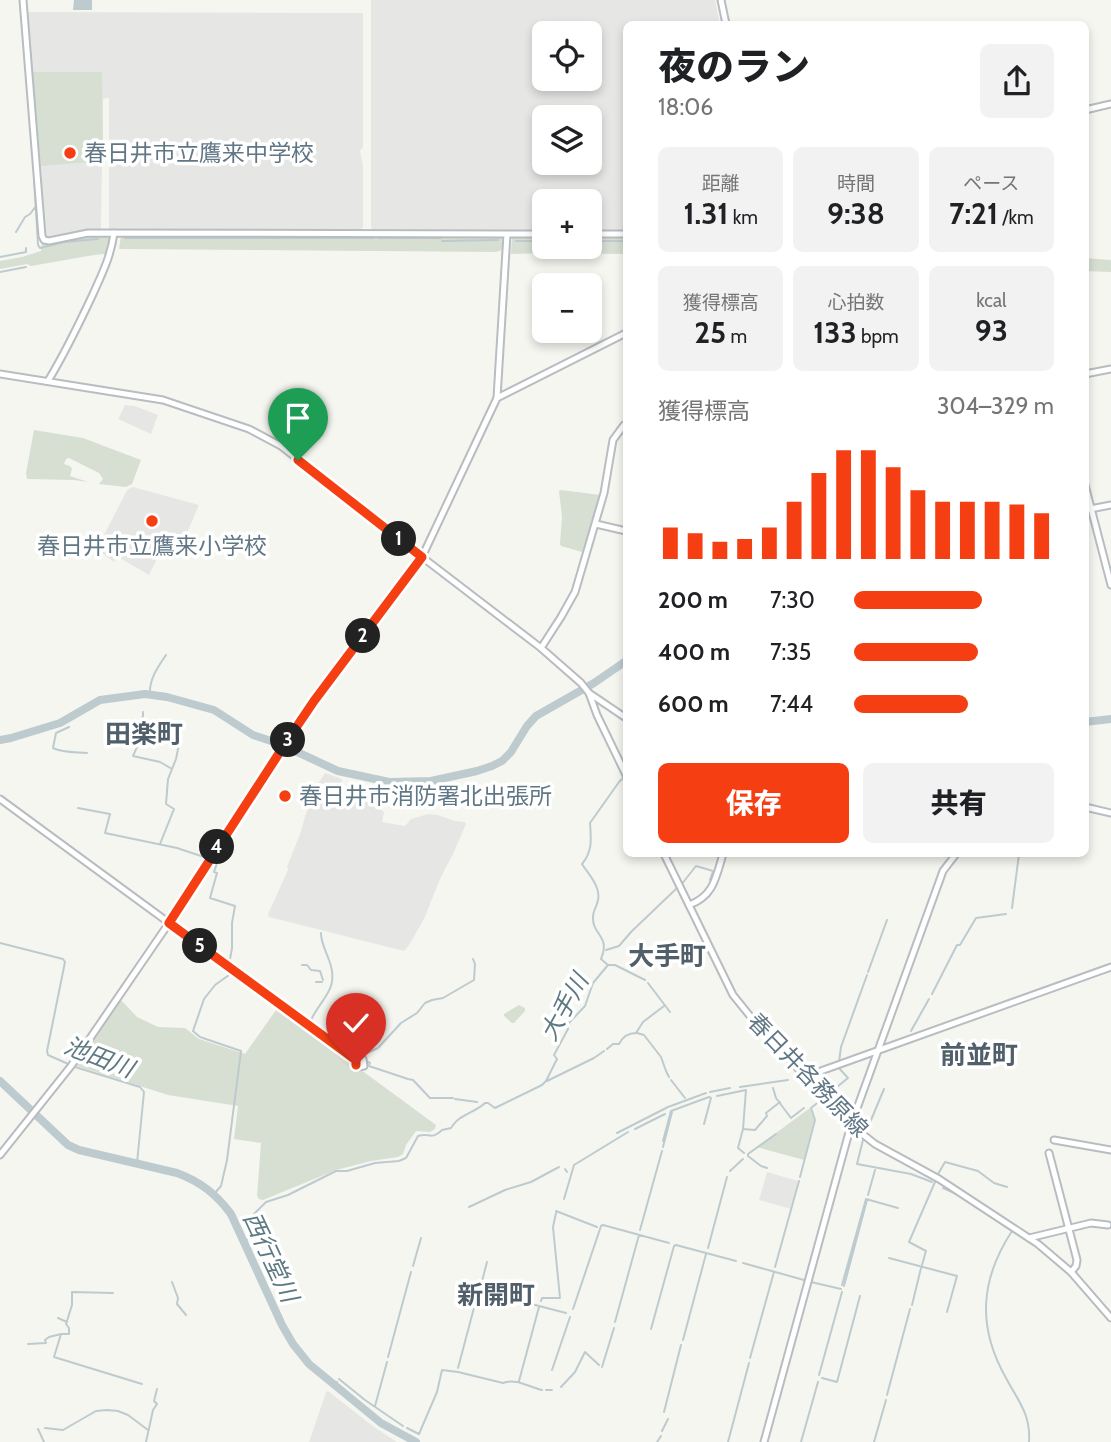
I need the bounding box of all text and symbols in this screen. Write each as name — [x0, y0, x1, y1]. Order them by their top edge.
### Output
map controls — [532, 21, 602, 343]
button: locate — [532, 21, 602, 91]
text: 夜のラン — [658, 43, 810, 90]
button: share — [980, 44, 1054, 118]
text: 18:06 — [658, 93, 713, 121]
button: layers — [532, 105, 602, 175]
place label: 春日井市立鷹来中学校 — [84, 139, 314, 167]
marker: 春日井市立鷹来中学校 — [62, 145, 78, 161]
text: 距離 — [702, 172, 740, 195]
text: 時間 — [837, 172, 875, 195]
text: ペース — [963, 172, 1019, 195]
button: + — [532, 189, 602, 259]
text: 1.31 — [683, 195, 728, 232]
text: 9:38 — [827, 195, 885, 232]
text: 7:21 — [949, 195, 998, 232]
text: km — [728, 206, 758, 229]
text: /km — [998, 206, 1034, 229]
button: − — [532, 273, 602, 343]
text: kcal — [976, 289, 1006, 312]
text: 獲得標高 — [683, 291, 759, 314]
text: 心拍数 — [827, 291, 885, 314]
text: 93 — [975, 312, 1008, 349]
text: 25 — [694, 314, 726, 351]
text: 133 — [813, 314, 857, 351]
text: m — [726, 325, 747, 348]
text: bpm — [857, 325, 899, 348]
pin — [268, 388, 328, 460]
text: 304–329 m — [937, 392, 1054, 420]
text: 獲得標高 — [658, 397, 750, 425]
icon: arrive — [279, 399, 317, 437]
marker: 春日井市立鷹来小学校 — [144, 513, 160, 529]
pin: 1 — [382, 522, 416, 556]
text: 1 — [395, 527, 402, 550]
place label: 春日井市立鷹来小学校 — [37, 532, 267, 560]
text: 200 m — [658, 586, 728, 614]
text: 7:30 — [770, 586, 815, 614]
pin: 2 — [346, 618, 380, 654]
text: 2 — [357, 624, 368, 647]
text: 400 m — [658, 638, 730, 666]
text: 7:35 — [770, 638, 811, 666]
text: 600 m — [658, 690, 729, 718]
text: 7:44 — [770, 690, 813, 718]
district label: 田楽町 — [105, 718, 183, 750]
pin: 3 — [270, 722, 306, 758]
text: 3 — [282, 728, 293, 751]
button: 保存 — [658, 763, 849, 843]
button: 共有 — [863, 763, 1054, 843]
place label: 春日井市消防署北出張所 — [299, 782, 552, 810]
marker: 春日井市消防署北出張所 — [277, 788, 293, 804]
pin: 4 — [200, 830, 234, 864]
text: 4 — [211, 835, 222, 858]
pin: 5 — [182, 928, 218, 964]
text: 5 — [194, 934, 205, 957]
district label: 大手町 — [628, 940, 706, 972]
water label: 大手川 — [534, 966, 596, 1046]
pin — [326, 993, 386, 1065]
icon: check — [337, 1004, 375, 1042]
street label: 春日井各務原線 — [742, 1007, 874, 1143]
water label: 池田川 — [60, 1031, 141, 1085]
district label: 前並町 — [940, 1039, 1018, 1071]
water label: 西行堂川 — [238, 1207, 306, 1309]
district label: 新開町 — [457, 1279, 535, 1311]

